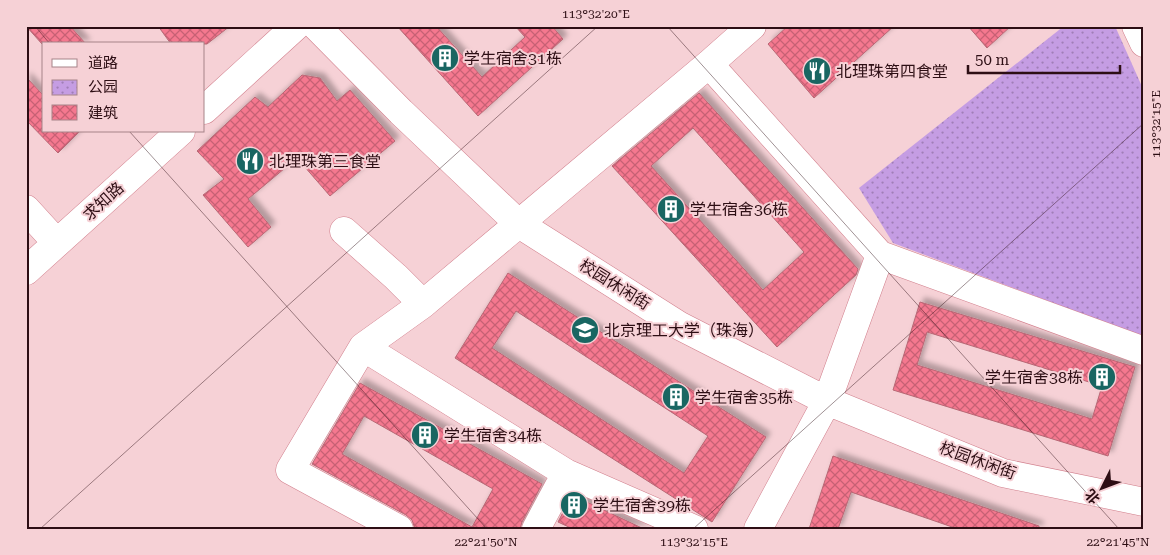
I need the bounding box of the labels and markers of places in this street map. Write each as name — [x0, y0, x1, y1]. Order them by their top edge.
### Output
building icon: 学生宿舍31栋 — [430, 43, 460, 73]
place label: 学生宿舍31栋 — [464, 49, 562, 68]
restaurant icon: 北理珠第四食堂 — [802, 56, 832, 86]
place label: 北理珠第四食堂 — [836, 62, 948, 81]
restaurant icon: 北理珠第三食堂 — [235, 146, 265, 176]
place label: 北理珠第三食堂 — [269, 152, 381, 171]
building icon: 学生宿舍36栋 — [656, 194, 686, 224]
place label: 学生宿舍36栋 — [690, 200, 788, 219]
school or university icon: 北京理工大学（珠海） — [570, 315, 600, 345]
place label: 北京理工大学（珠海） — [604, 321, 764, 340]
building icon: 学生宿舍38栋 — [1087, 362, 1117, 392]
place label: 学生宿舍38栋 — [985, 368, 1083, 387]
building icon: 学生宿舍35栋 — [661, 382, 691, 412]
place label: 学生宿舍35栋 — [695, 388, 793, 407]
building icon: 学生宿舍34栋 — [410, 420, 440, 450]
place label: 学生宿舍34栋 — [444, 426, 542, 445]
building icon: 学生宿舍39栋 — [559, 490, 589, 520]
place label: 学生宿舍39栋 — [593, 496, 691, 515]

